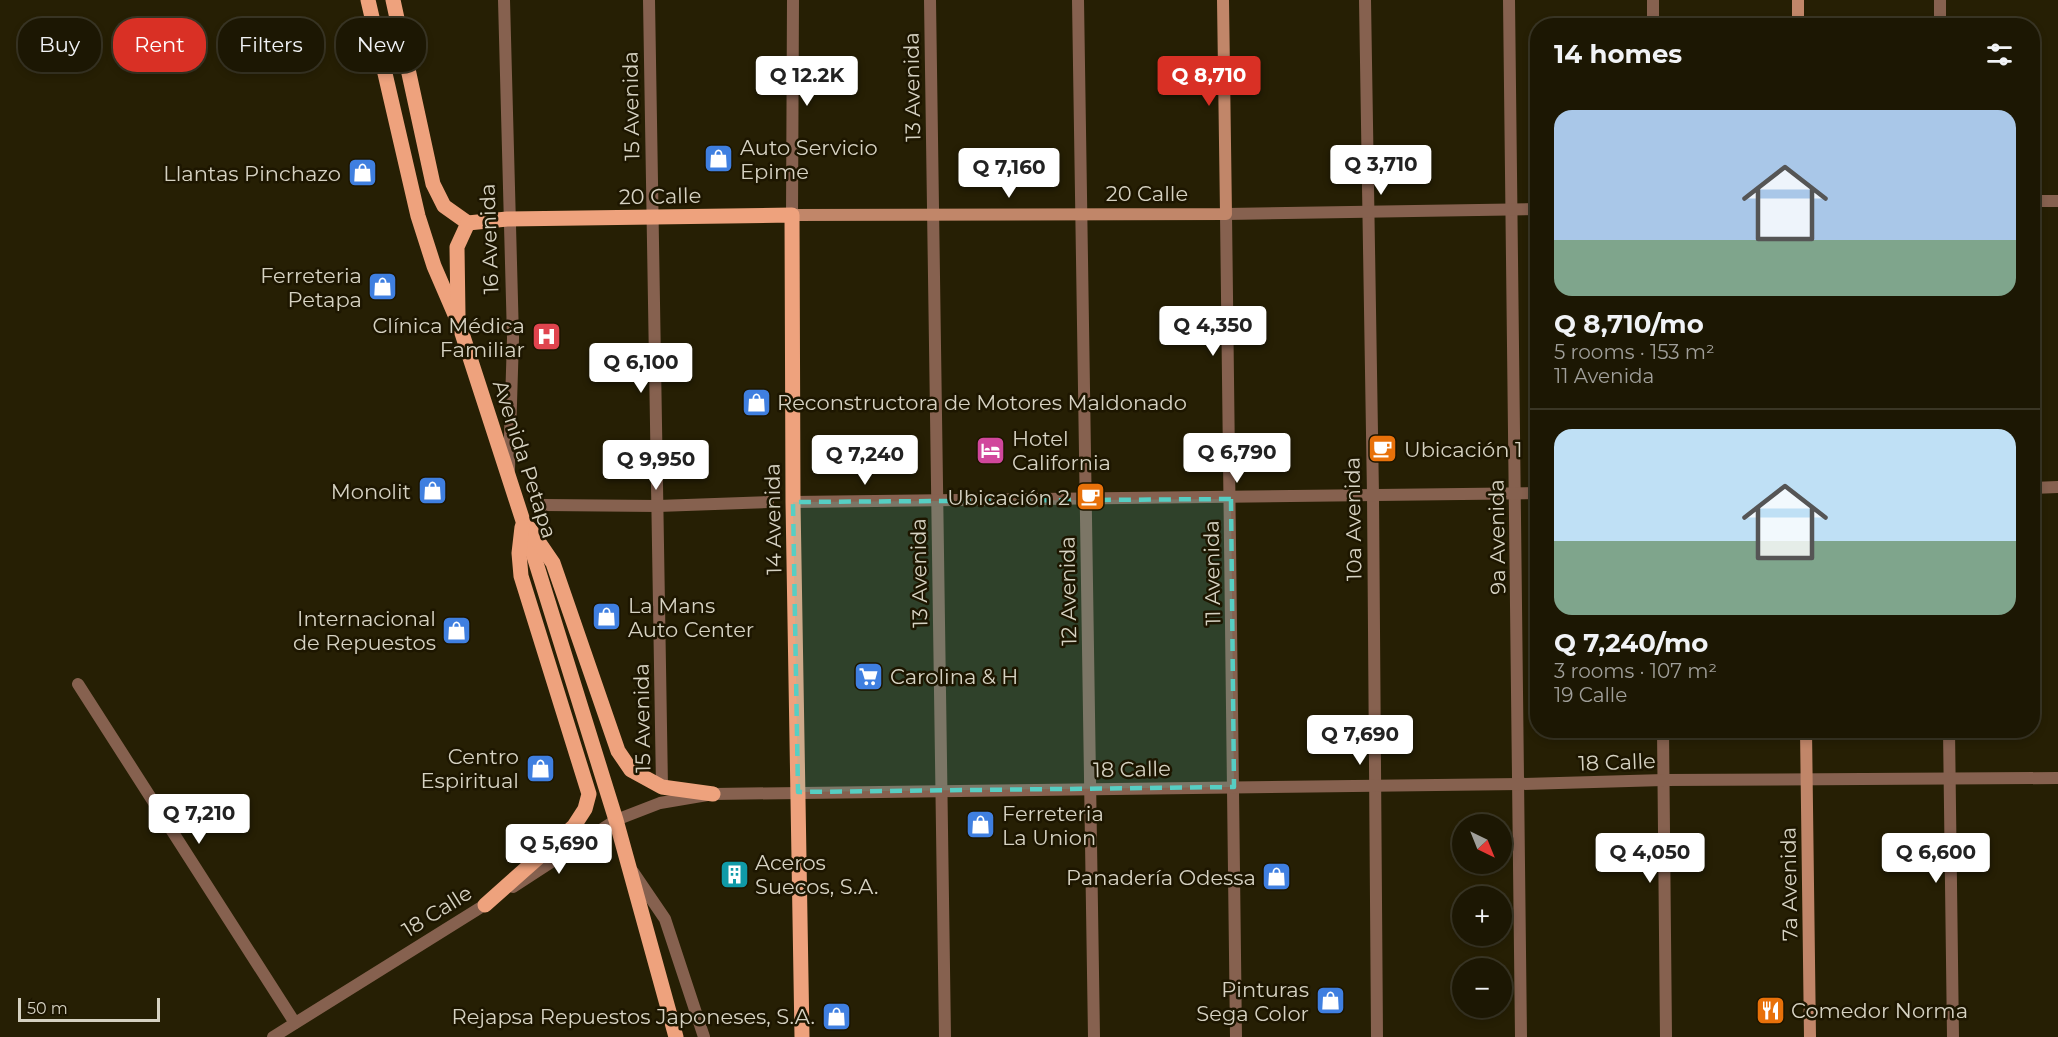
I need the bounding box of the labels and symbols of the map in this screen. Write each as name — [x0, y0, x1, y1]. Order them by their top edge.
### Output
street label: 13 Avenida — [899, 32, 925, 142]
street label: 15 Avenida — [618, 51, 644, 161]
pin: Q 12.2K — [752, 56, 862, 107]
pin: Q 8,710 — [1154, 56, 1264, 107]
place label: Auto Servicio Epime — [740, 135, 878, 184]
shop icon: Auto Servicio Epime — [703, 143, 735, 175]
pin: Q 3,710 — [1326, 145, 1436, 196]
pin: Q 7,160 — [954, 148, 1064, 199]
shop icon: Llantas Pinchazo — [346, 157, 378, 189]
place label: Llantas Pinchazo — [163, 161, 341, 186]
street label: 20 Calle — [1106, 181, 1188, 206]
street label: 16 Avenida — [475, 183, 503, 295]
street label: 20 Calle — [619, 183, 701, 209]
place label: Ferreteria Petapa — [260, 263, 362, 312]
shop icon: Ferreteria Petapa — [367, 271, 399, 303]
pin: Q 4,350 — [1158, 306, 1268, 357]
place label: Clínica Médica Familiar — [372, 313, 525, 362]
hospital icon: Clínica Médica Familiar — [530, 321, 562, 353]
pin: Q 6,100 — [586, 343, 696, 394]
street label: Avenida Petapa — [488, 377, 562, 541]
shop icon: Reconstructora de Motores Maldonado — [740, 386, 772, 418]
place label: Reconstructora de Motores Maldonado — [777, 390, 1187, 415]
place label: Hotel California — [1012, 426, 1111, 475]
pin: Q 6,790 — [1182, 433, 1292, 484]
cafe icon: Ubicación 1 — [1367, 433, 1399, 465]
hotel icon: Hotel California — [975, 434, 1007, 466]
pin: Q 7,240 — [810, 435, 920, 486]
place label: Ubicación 1 — [1404, 437, 1523, 462]
pin: Q 9,950 — [601, 440, 711, 491]
street label: 10a Avenida — [1339, 457, 1367, 581]
street label: 14 Avenida — [760, 463, 786, 575]
shop icon: Monolit — [416, 475, 448, 507]
place label: Monolit — [331, 479, 411, 504]
street label: 9a Avenida — [1483, 479, 1511, 595]
cafe icon: Ubicación 2 — [1075, 481, 1107, 513]
place label: Ubicación 2 — [947, 485, 1070, 510]
street label: 13 Avenida — [906, 518, 932, 628]
street label: 11 Avenida — [1199, 520, 1225, 626]
street label: 12 Avenida — [1055, 536, 1081, 646]
place label: La Mans Auto Center — [628, 593, 754, 642]
shop icon: La Mans Auto Center — [591, 601, 623, 633]
place label: Internacional de Repuestos — [293, 606, 436, 655]
shop icon: Internacional de Repuestos — [441, 614, 473, 646]
supermarket icon: Carolina & H — [853, 660, 885, 692]
street label: 15 Avenida — [629, 663, 655, 773]
place label: Carolina & H — [890, 664, 1018, 689]
pin: Q 7,690 — [1305, 715, 1415, 766]
place label: Centro Espiritual — [421, 744, 519, 793]
street label: 18 Calle — [1578, 748, 1656, 776]
shop icon: Centro Espiritual — [524, 752, 556, 784]
street label: 18 Calle — [1093, 756, 1171, 782]
pin: Q 7,210 — [144, 794, 254, 845]
place label: Ferreteria La Union — [1002, 801, 1104, 850]
shop icon: Ferreteria La Union — [965, 809, 997, 841]
north arrow — [1452, 814, 1512, 874]
pin: Q 5,690 — [504, 824, 614, 875]
street label: 7a Avenida — [1776, 827, 1802, 941]
pin: Q 4,050 — [1595, 833, 1705, 884]
pin: Q 6,600 — [1881, 833, 1991, 884]
place label: Aceros Suecos, S.A. — [755, 850, 878, 899]
building icon: Aceros Suecos, S.A. — [718, 858, 750, 890]
shop icon: Panadería Odessa — [1261, 861, 1293, 893]
place label: Panadería Odessa — [1066, 865, 1256, 890]
street label: 18 Calle — [397, 880, 477, 942]
place label: Pinturas Sega Color — [1196, 977, 1309, 1026]
shop icon: Pinturas Sega Color — [1314, 985, 1346, 1017]
restaurant icon: Comedor Norma — [1754, 994, 1786, 1026]
scale bar — [18, 995, 160, 1022]
place label: Comedor Norma — [1791, 998, 1968, 1023]
shop icon: Rejapsa Repuestos Japoneses, S.A. — [820, 1000, 852, 1032]
place label: Rejapsa Repuestos Japoneses, S.A. — [452, 1004, 815, 1029]

